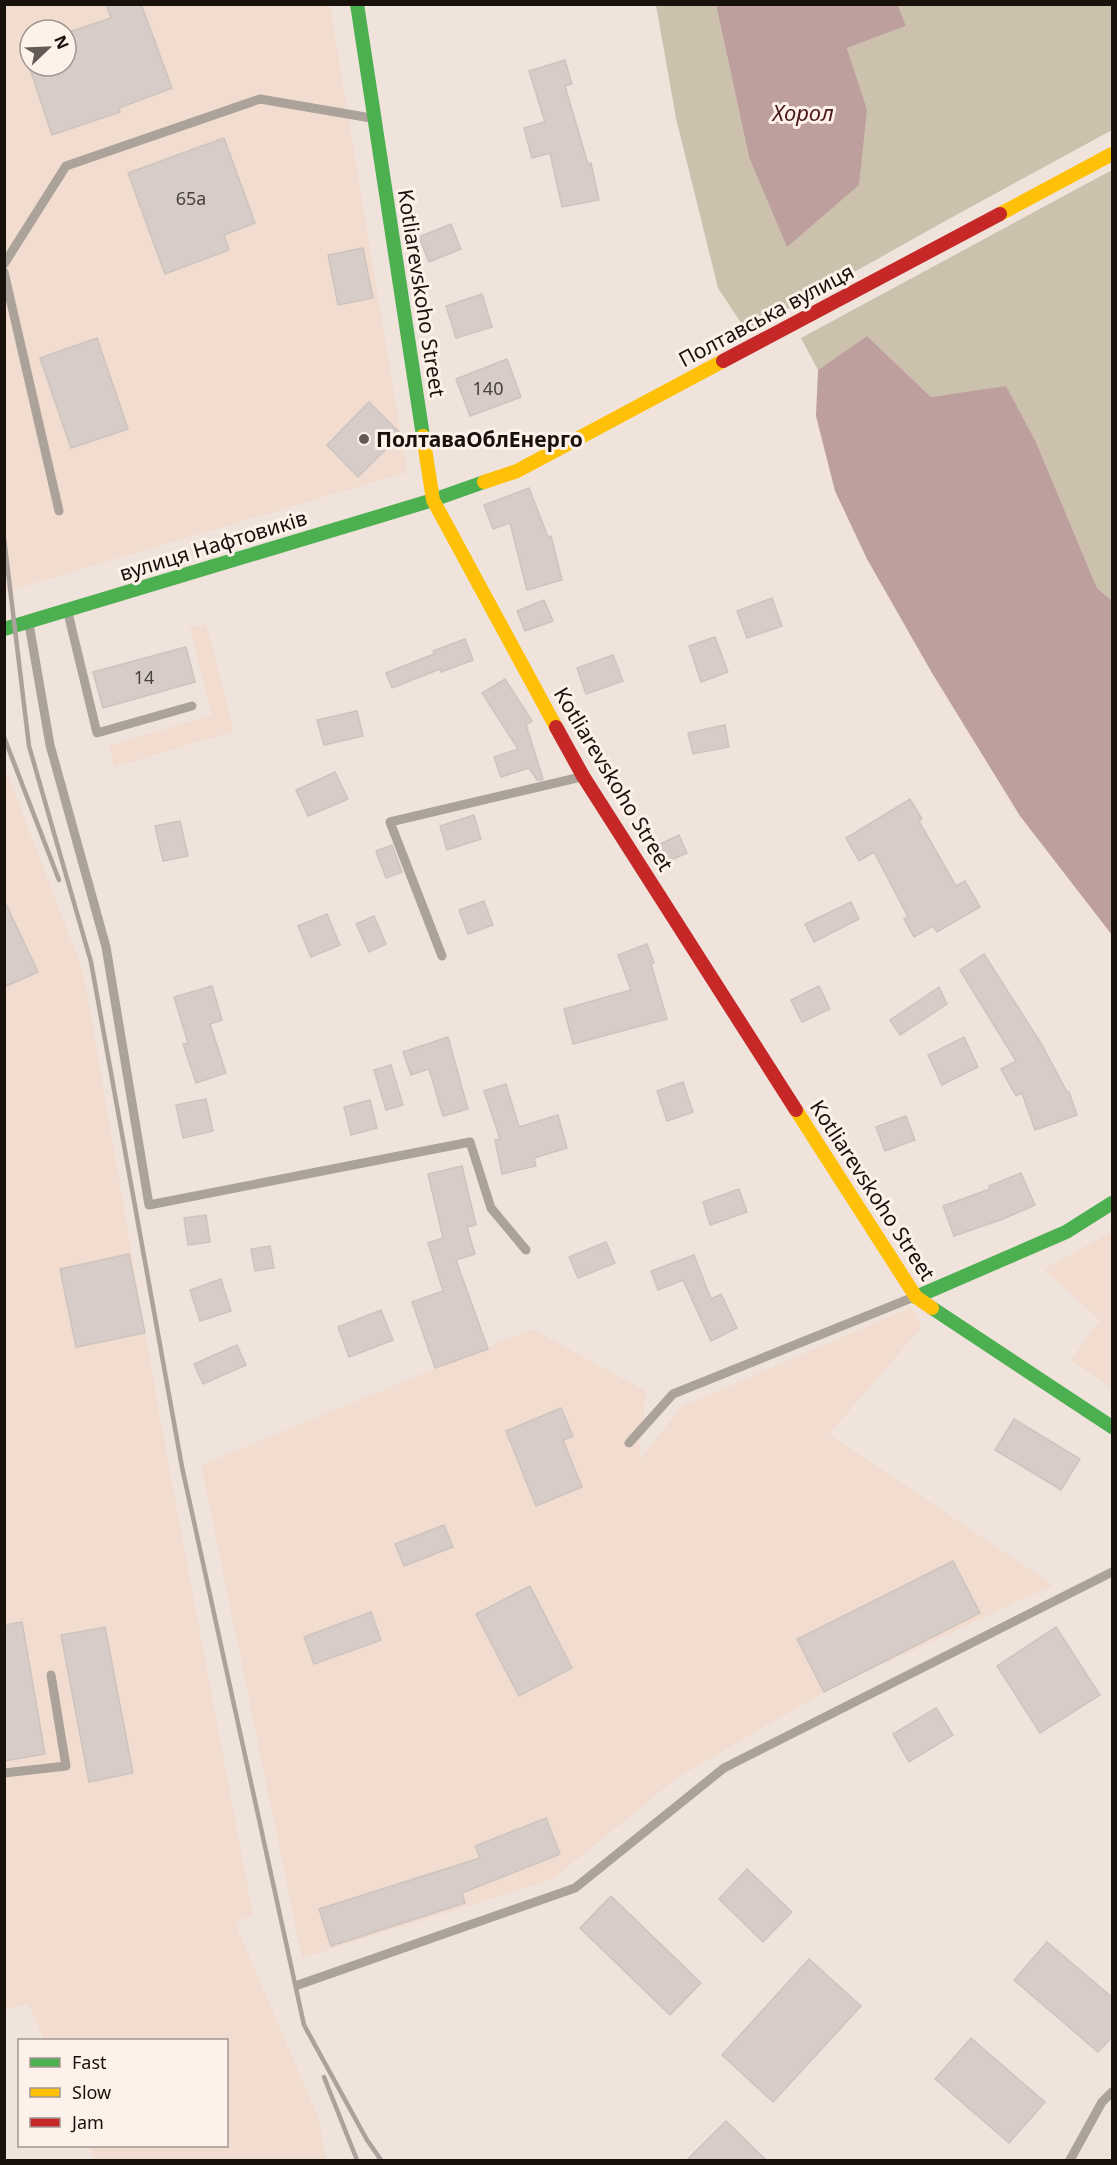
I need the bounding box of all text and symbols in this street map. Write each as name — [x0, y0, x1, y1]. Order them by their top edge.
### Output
north arrow — [18, 18, 78, 78]
text: N — [49, 32, 74, 52]
water label: Хорол — [770, 97, 834, 127]
house number: 65а — [176, 186, 206, 210]
street label: Kotliarevskoho Street — [392, 187, 452, 399]
street label: Полтавська вулиця — [673, 257, 859, 373]
house number: 140 — [473, 376, 503, 400]
place label: ПолтаваОблЕнерго — [376, 425, 583, 453]
marker: ПолтаваОблЕнерго — [357, 432, 371, 446]
street label: вулиця Нафтовиків — [116, 503, 310, 587]
house number: 14 — [134, 665, 154, 689]
street label: Kotliarevskoho Street — [548, 682, 680, 877]
street label: Kotliarevskoho Street — [804, 1094, 942, 1286]
legend — [18, 2039, 228, 2147]
text: Fast — [72, 2050, 107, 2074]
text: Slow — [72, 2080, 111, 2104]
text: Jam — [70, 2110, 104, 2134]

